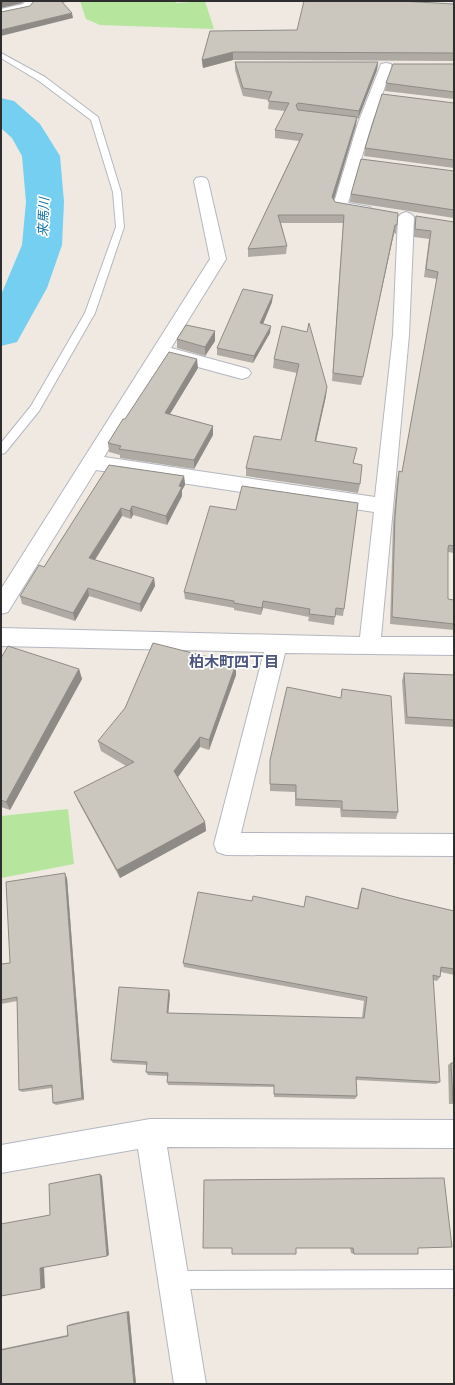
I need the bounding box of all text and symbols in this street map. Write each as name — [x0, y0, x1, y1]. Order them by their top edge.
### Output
water label: 来馬川 — [33, 195, 53, 237]
district label: 柏木町四丁目 — [189, 651, 279, 672]

